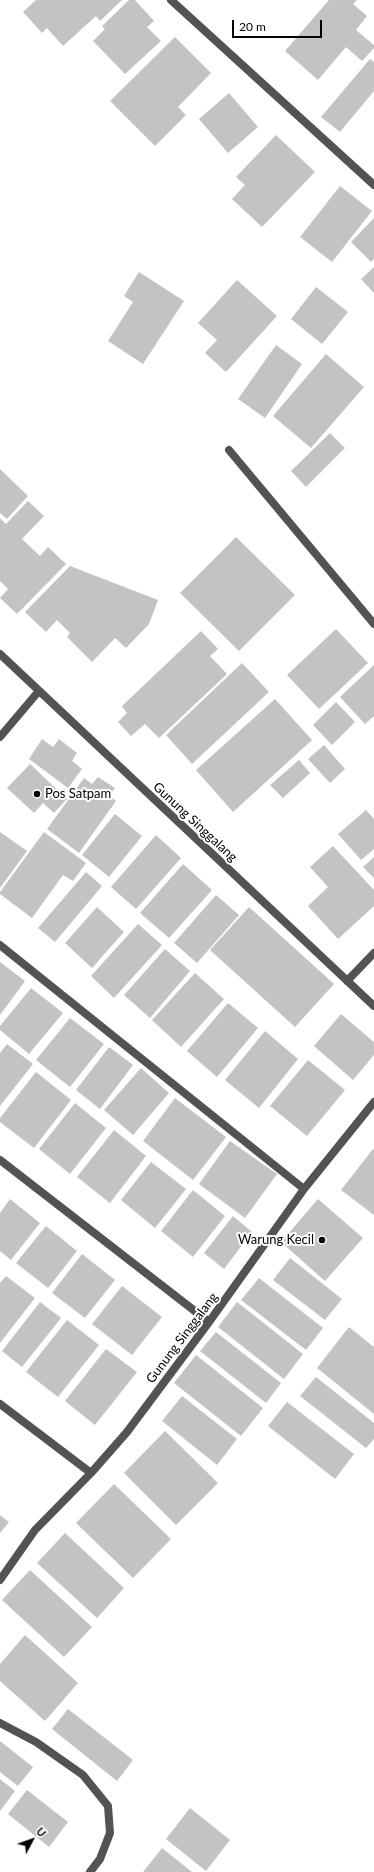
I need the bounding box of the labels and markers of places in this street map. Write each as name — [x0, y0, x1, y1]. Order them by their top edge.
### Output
place label: Pos Satpam — [45, 786, 111, 802]
marker: Pos Satpam — [32, 789, 42, 799]
place label: Warung Kecil — [238, 1232, 314, 1248]
marker: Warung Kecil — [317, 1235, 327, 1245]

